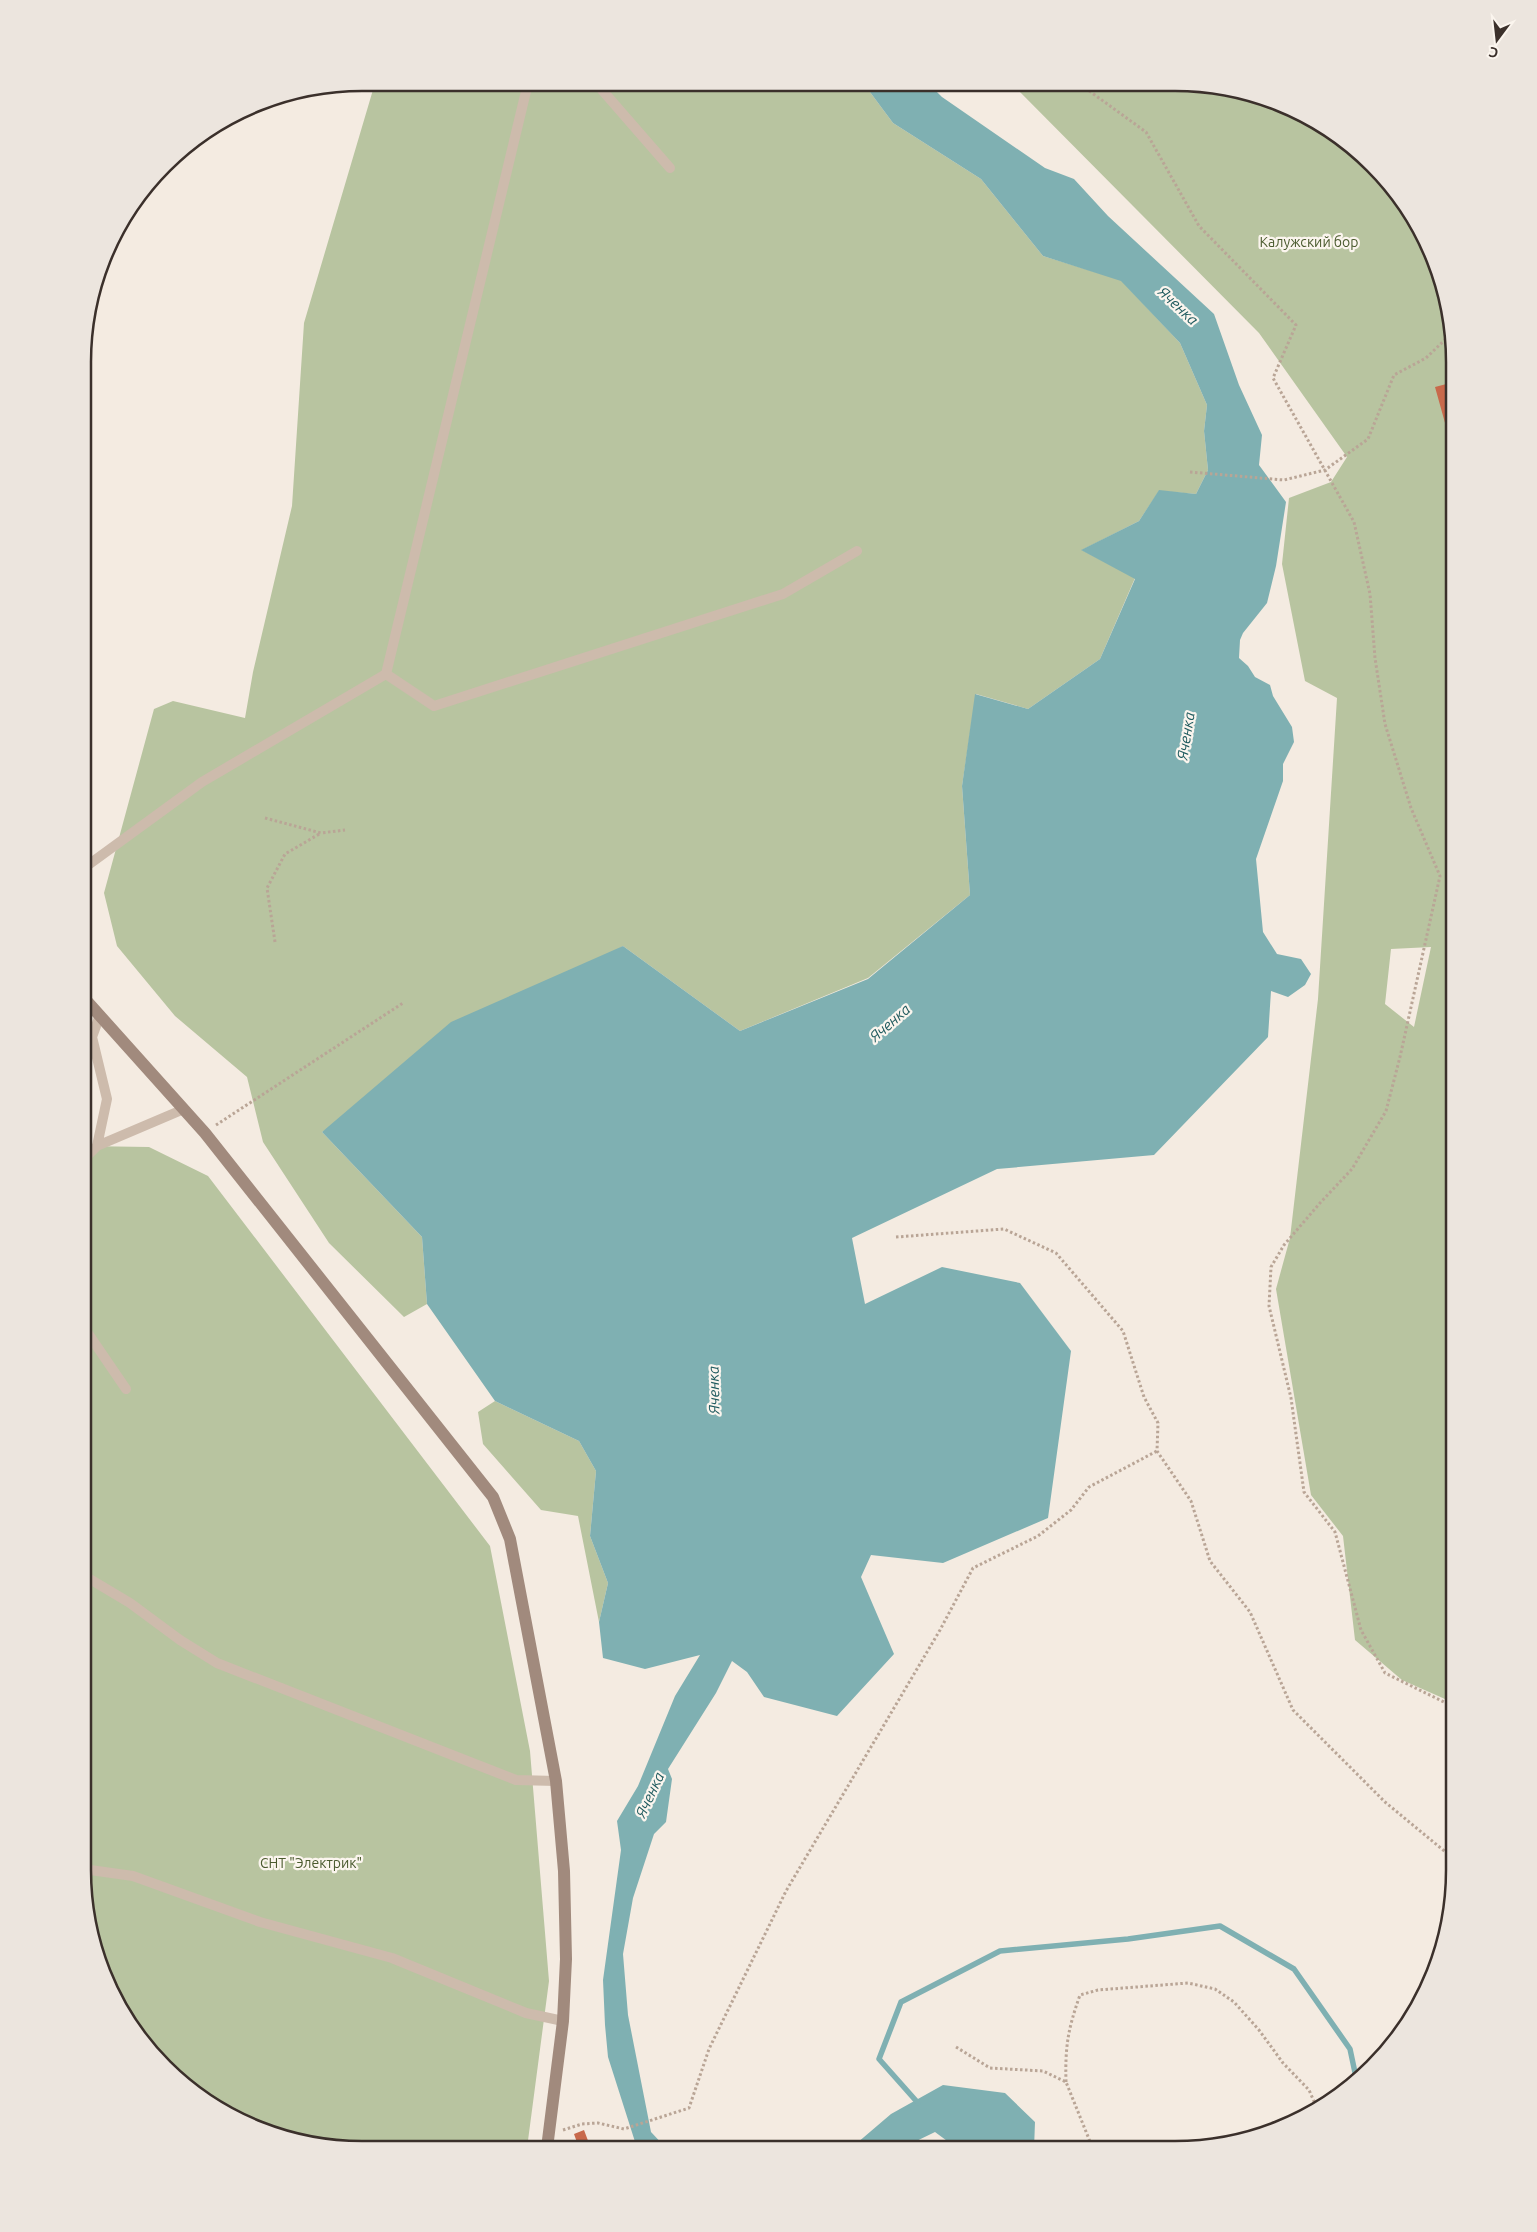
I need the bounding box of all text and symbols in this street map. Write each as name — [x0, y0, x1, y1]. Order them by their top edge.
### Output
north arrow — [1472, 15, 1522, 65]
text: С — [1487, 44, 1500, 61]
park label: Калужский бор — [1260, 234, 1358, 250]
water label: Яченка — [1154, 282, 1202, 328]
water label: Яченка — [1173, 711, 1198, 762]
water label: Яченка — [865, 1000, 913, 1045]
water label: Яченка — [705, 1366, 722, 1415]
water label: Яченка — [631, 1769, 667, 1821]
park label: СНТ "Электрик" — [260, 1855, 362, 1871]

